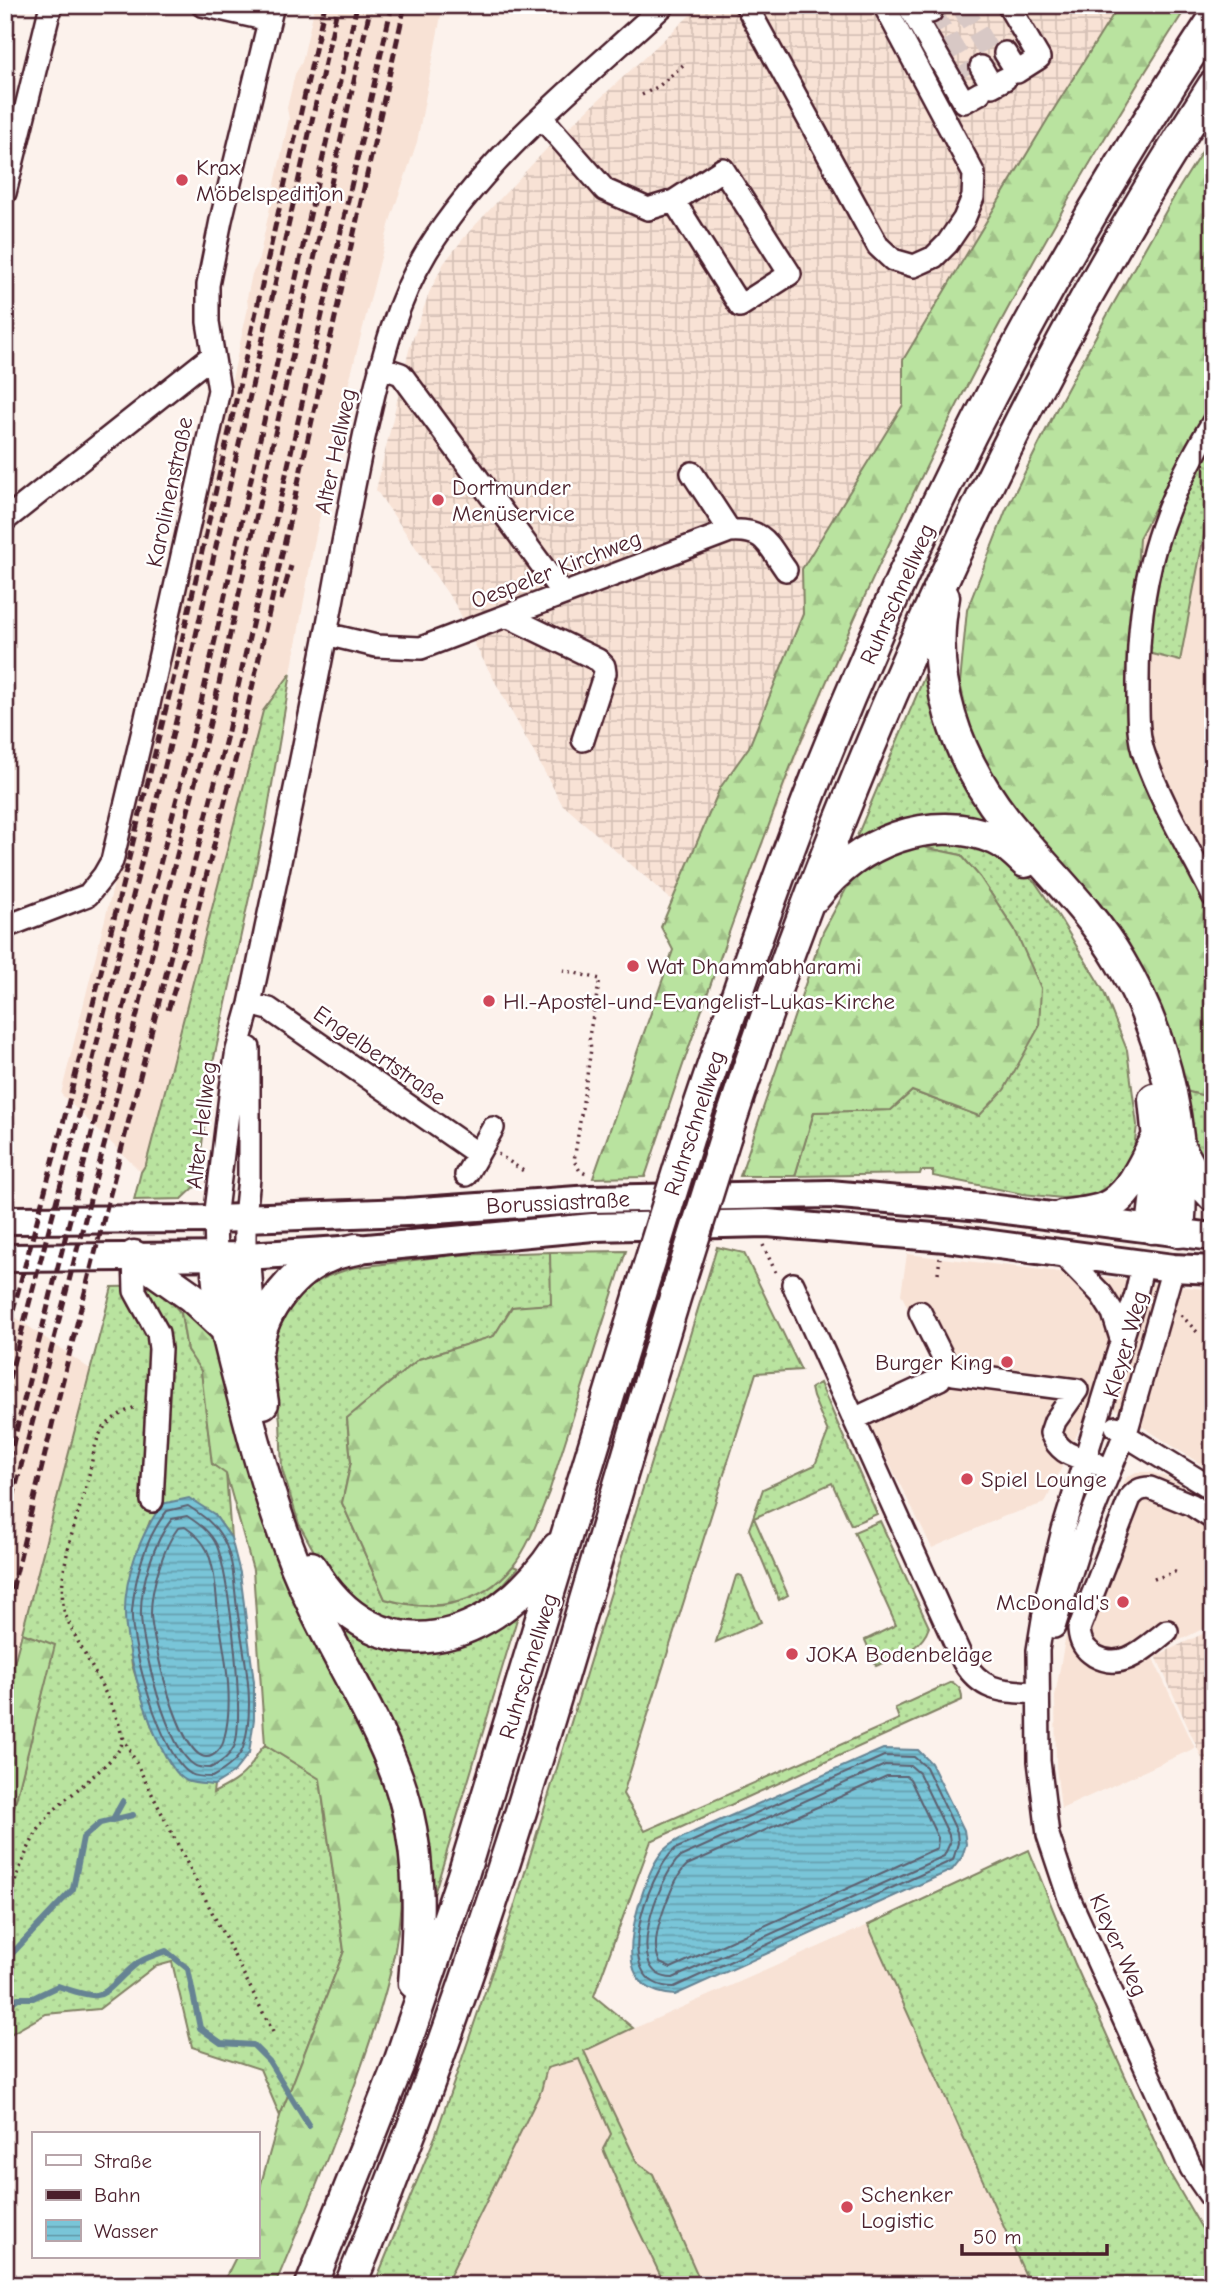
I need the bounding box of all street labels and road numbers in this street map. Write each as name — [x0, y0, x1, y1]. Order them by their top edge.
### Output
street label: Alter Hellweg — [309, 386, 362, 516]
street label: Karolinenstraße — [140, 414, 199, 570]
street label: Ruhrschnellweg — [854, 520, 941, 669]
street label: Oespeler Kirchweg — [467, 525, 645, 614]
street label: Engelbertstraße — [308, 1000, 451, 1111]
street label: Ruhrschnellweg — [658, 1047, 731, 1199]
street label: Alter Hellweg — [180, 1060, 223, 1190]
street label: Borussiastraße — [485, 1185, 631, 1220]
street label: Kleyer Weg — [1097, 1288, 1154, 1401]
street label: Ruhrschnellweg — [493, 1590, 563, 1742]
street label: Kleyer Weg — [1084, 1890, 1153, 2001]

